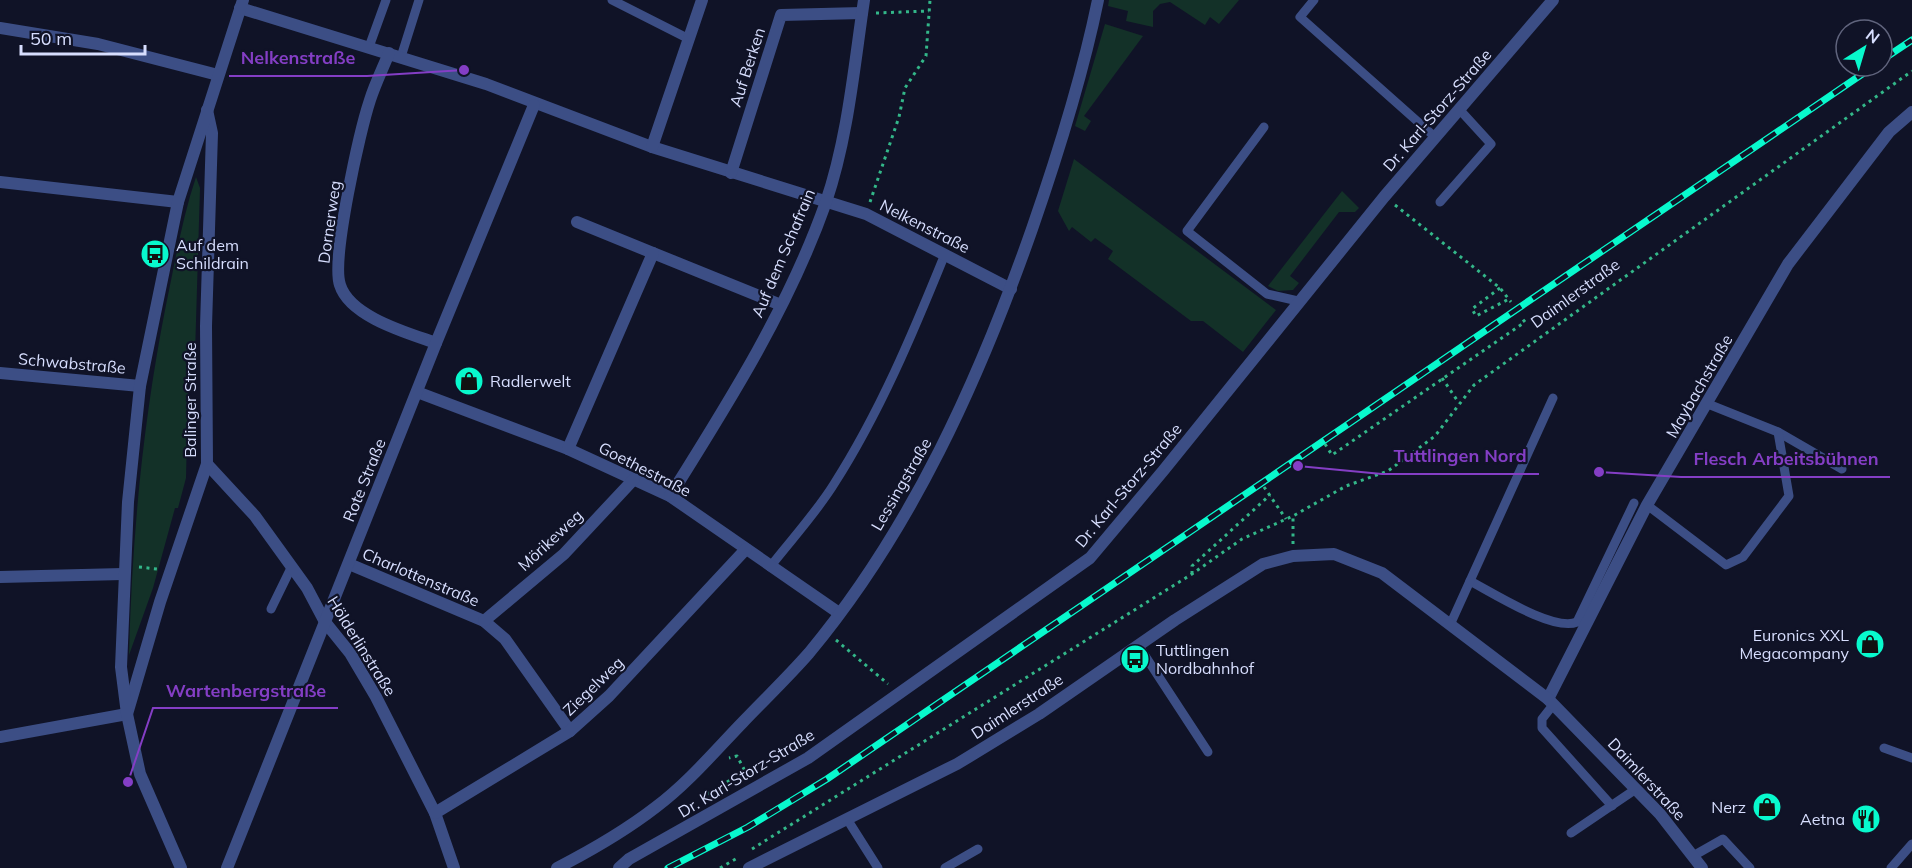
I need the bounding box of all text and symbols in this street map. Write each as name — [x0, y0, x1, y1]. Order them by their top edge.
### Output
scale bar — [21, 18, 146, 56]
north arrow — [1834, 18, 1894, 78]
text: N — [1862, 24, 1884, 48]
street label: Auf Berken — [725, 25, 769, 109]
text: 50 m — [30, 27, 72, 50]
callout: Nelkenstraße — [229, 40, 367, 76]
street label: Dr. Karl-Storz-Straße — [1378, 45, 1496, 175]
text: Nelkenstraße — [241, 46, 355, 69]
street label: Dornerweg — [313, 179, 345, 265]
street label: Auf dem Schafrain — [747, 186, 819, 320]
street label: Nelkenstraße — [877, 195, 973, 257]
place label: Auf dem Schildrain — [176, 235, 249, 273]
bus stop icon: Auf dem Schildrain — [139, 238, 171, 270]
street label: Daimlerstraße — [1527, 254, 1623, 332]
street label: Maybachstraße — [1661, 331, 1737, 441]
street label: Balinger Straße — [180, 342, 200, 458]
street label: Schwabstraße — [17, 348, 127, 378]
shop icon: Radlerwelt — [453, 365, 485, 397]
place label: Radlerwelt — [490, 371, 571, 391]
street label: Dr. Karl-Storz-Straße — [1070, 419, 1186, 551]
street label: Lessingstraße — [866, 434, 936, 534]
street label: Rote Straße — [338, 435, 390, 525]
street label: Goethestraße — [596, 437, 694, 501]
callout: Tuttlingen Nord — [1382, 438, 1539, 474]
callout: Flesch Arbeitsbühnen — [1681, 441, 1890, 477]
text: Tuttlingen Nord — [1393, 444, 1527, 467]
text: Flesch Arbeitsbühnen — [1693, 447, 1879, 470]
street label: Mörikeweg — [513, 505, 587, 575]
street label: Charlottenstraße — [359, 543, 483, 611]
street label: Hölderlinstraße — [323, 592, 401, 700]
place label: Euronics XXL Megacompany — [1739, 625, 1849, 663]
shop icon: Euronics XXL Megacompany — [1854, 628, 1886, 660]
place label: Tuttlingen Nordbahnhof — [1156, 640, 1255, 678]
bus stop icon: Tuttlingen Nordbahnhof — [1119, 643, 1151, 675]
street label: Ziegelweg — [559, 652, 627, 720]
street label: Daimlerstraße — [967, 669, 1067, 743]
callout: Wartenbergstraße — [153, 672, 338, 708]
text: Wartenbergstraße — [166, 679, 326, 702]
street label: Dr. Karl-Storz-Straße — [674, 724, 818, 822]
street label: Daimlerstraße — [1604, 734, 1690, 824]
shop icon: Nerz — [1751, 791, 1783, 823]
place label: Nerz — [1711, 797, 1746, 817]
restaurant icon: Aetna — [1850, 803, 1882, 835]
place label: Aetna — [1800, 809, 1845, 829]

